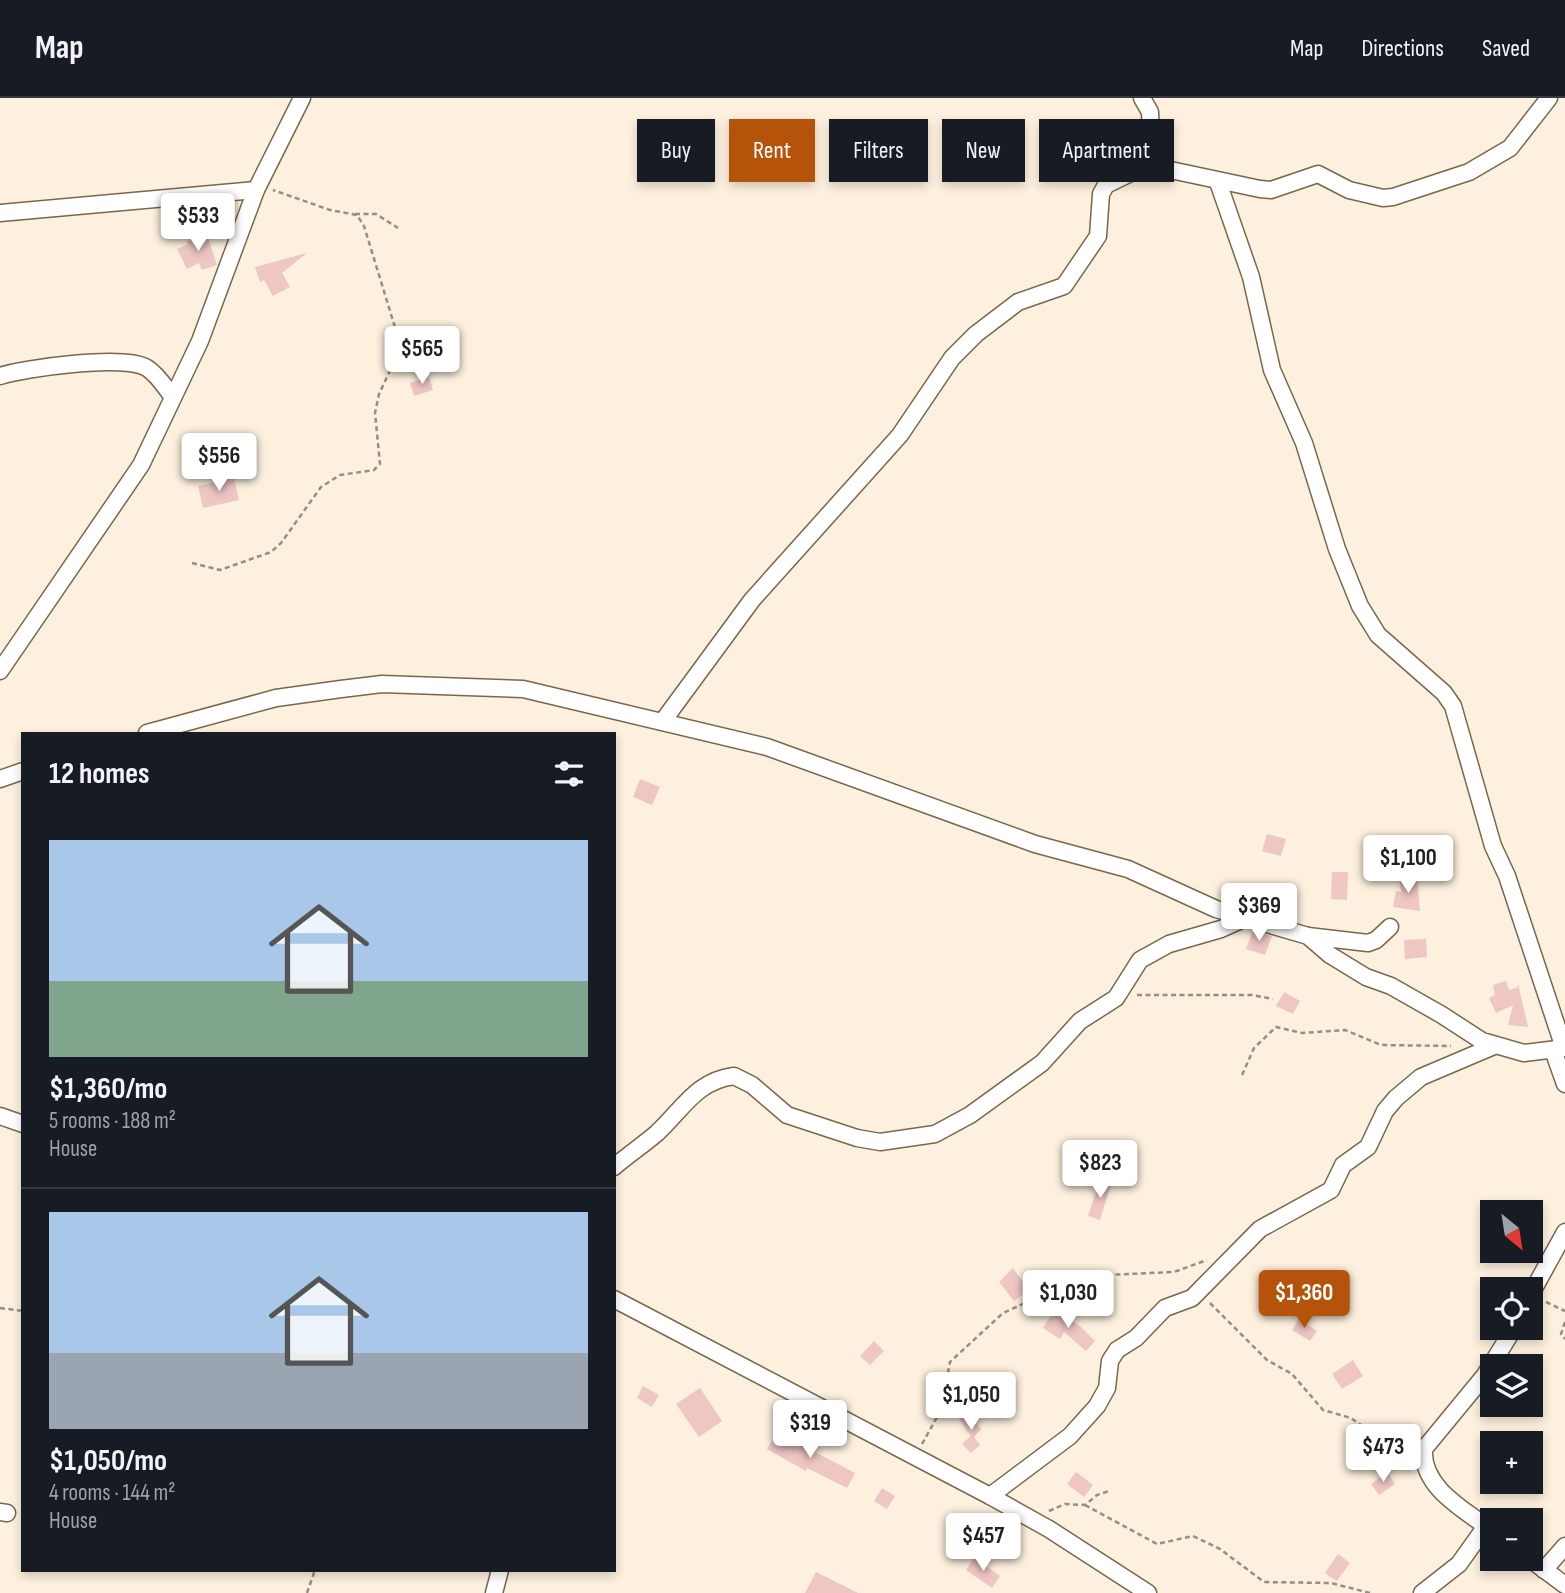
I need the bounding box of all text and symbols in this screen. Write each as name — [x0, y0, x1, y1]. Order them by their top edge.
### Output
text: Map — [35, 28, 84, 68]
text: Map — [1290, 34, 1323, 63]
text: Directions — [1361, 34, 1444, 63]
text: Saved — [1482, 34, 1530, 63]
chip: Buy — [637, 119, 715, 182]
chip: Rent — [729, 119, 815, 182]
chip: Filters — [829, 119, 928, 182]
chip: New — [942, 119, 1025, 182]
chip: Apartment — [1039, 119, 1174, 182]
pin: $533 — [157, 194, 239, 253]
text: $533 — [177, 202, 219, 230]
pin: $565 — [381, 327, 463, 386]
text: $565 — [401, 335, 443, 363]
pin: $556 — [178, 434, 260, 493]
text: $556 — [198, 442, 240, 470]
icon: filters — [550, 755, 588, 793]
text: 12 homes — [49, 756, 150, 792]
pin: $1,100 — [1351, 836, 1465, 895]
text: $1,100 — [1379, 844, 1437, 872]
pin: $369 — [1218, 884, 1300, 943]
icon: home — [256, 886, 382, 1012]
text: $369 — [1237, 892, 1281, 920]
text: $1,360/mo — [49, 1071, 167, 1107]
text: 5 rooms · 188 m² — [49, 1107, 176, 1135]
text: House — [49, 1135, 97, 1163]
pin: $823 — [1059, 1140, 1141, 1200]
text: $823 — [1078, 1149, 1122, 1177]
north arrow — [1480, 1200, 1544, 1264]
map controls — [1480, 1200, 1543, 1571]
icon: home — [256, 1258, 382, 1384]
pin: $1,030 — [1011, 1270, 1125, 1330]
pin: $1,360 — [1247, 1270, 1361, 1330]
button: locate — [1480, 1277, 1543, 1340]
text: $1,030 — [1039, 1279, 1097, 1307]
text: $1,360 — [1275, 1279, 1333, 1307]
button: layers — [1480, 1354, 1543, 1417]
pin: $1,050 — [914, 1372, 1028, 1432]
text: $1,050 — [942, 1381, 1000, 1409]
pin: $319 — [769, 1400, 851, 1460]
text: $319 — [789, 1409, 831, 1437]
pin: $473 — [1342, 1424, 1424, 1484]
button: + — [1480, 1431, 1543, 1494]
text: $473 — [1362, 1433, 1404, 1461]
text: $1,050/mo — [49, 1443, 167, 1479]
text: 4 rooms · 144 m² — [49, 1479, 175, 1507]
text: House — [49, 1507, 97, 1535]
button: − — [1480, 1508, 1543, 1571]
pin: $457 — [942, 1514, 1024, 1573]
text: $457 — [962, 1522, 1004, 1550]

